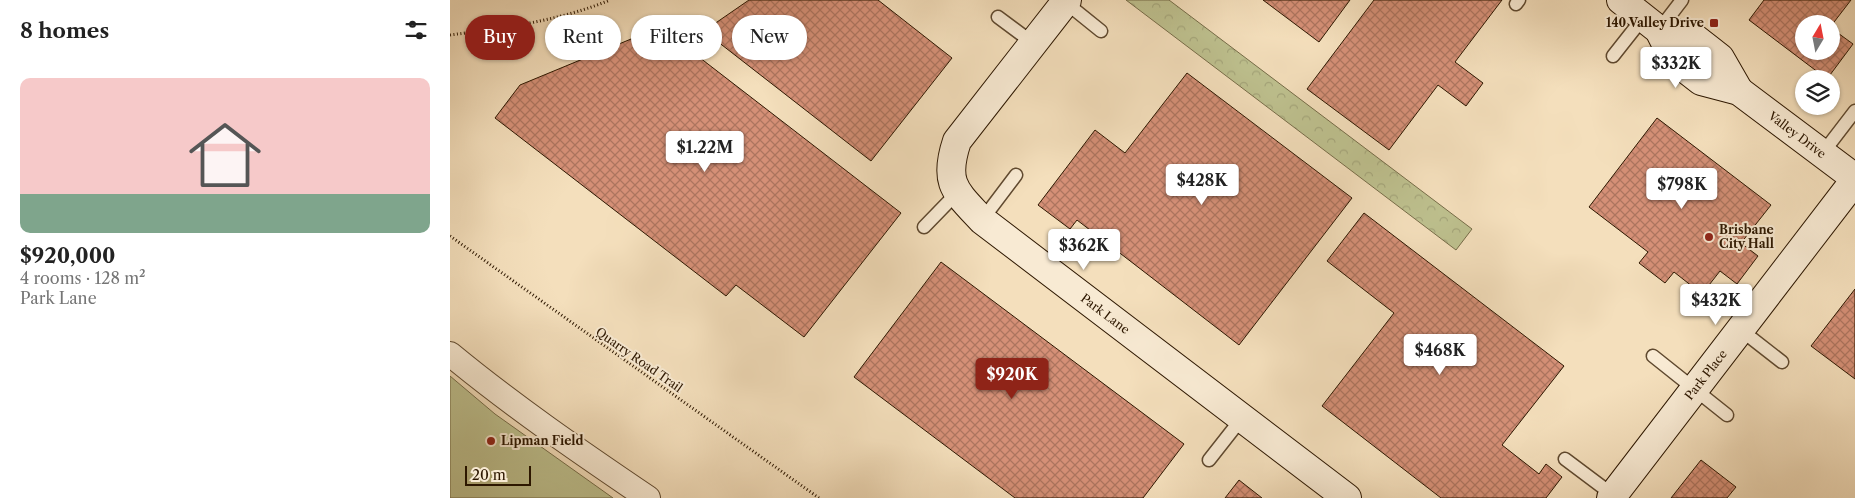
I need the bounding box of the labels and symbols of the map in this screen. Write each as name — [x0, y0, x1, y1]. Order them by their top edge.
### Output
place label: 140 Valley Drive — [1606, 15, 1704, 30]
north arrow — [1795, 15, 1840, 60]
marker: 140 Valley Drive — [1708, 17, 1720, 29]
pin: $332K — [1641, 46, 1711, 89]
street label: Valley Drive — [1765, 107, 1829, 161]
pin: $1.22M — [664, 130, 746, 173]
pin: $428K — [1167, 164, 1237, 206]
pin: $798K — [1647, 168, 1717, 210]
place label: Brisbane City Hall — [1719, 222, 1774, 251]
pin: $362K — [1049, 228, 1119, 271]
marker: Brisbane City Hall — [1703, 231, 1715, 243]
pin: $432K — [1681, 284, 1751, 326]
street label: Park Lane — [1078, 290, 1133, 337]
street label: Quarry Road Trail — [593, 324, 686, 395]
pin: $468K — [1405, 334, 1475, 376]
street label: Park Place — [1681, 346, 1730, 403]
pin: $920K — [977, 358, 1047, 400]
place label: Lipman Field — [501, 433, 584, 448]
marker: Lipman Field — [485, 435, 497, 447]
scale bar — [465, 463, 531, 486]

